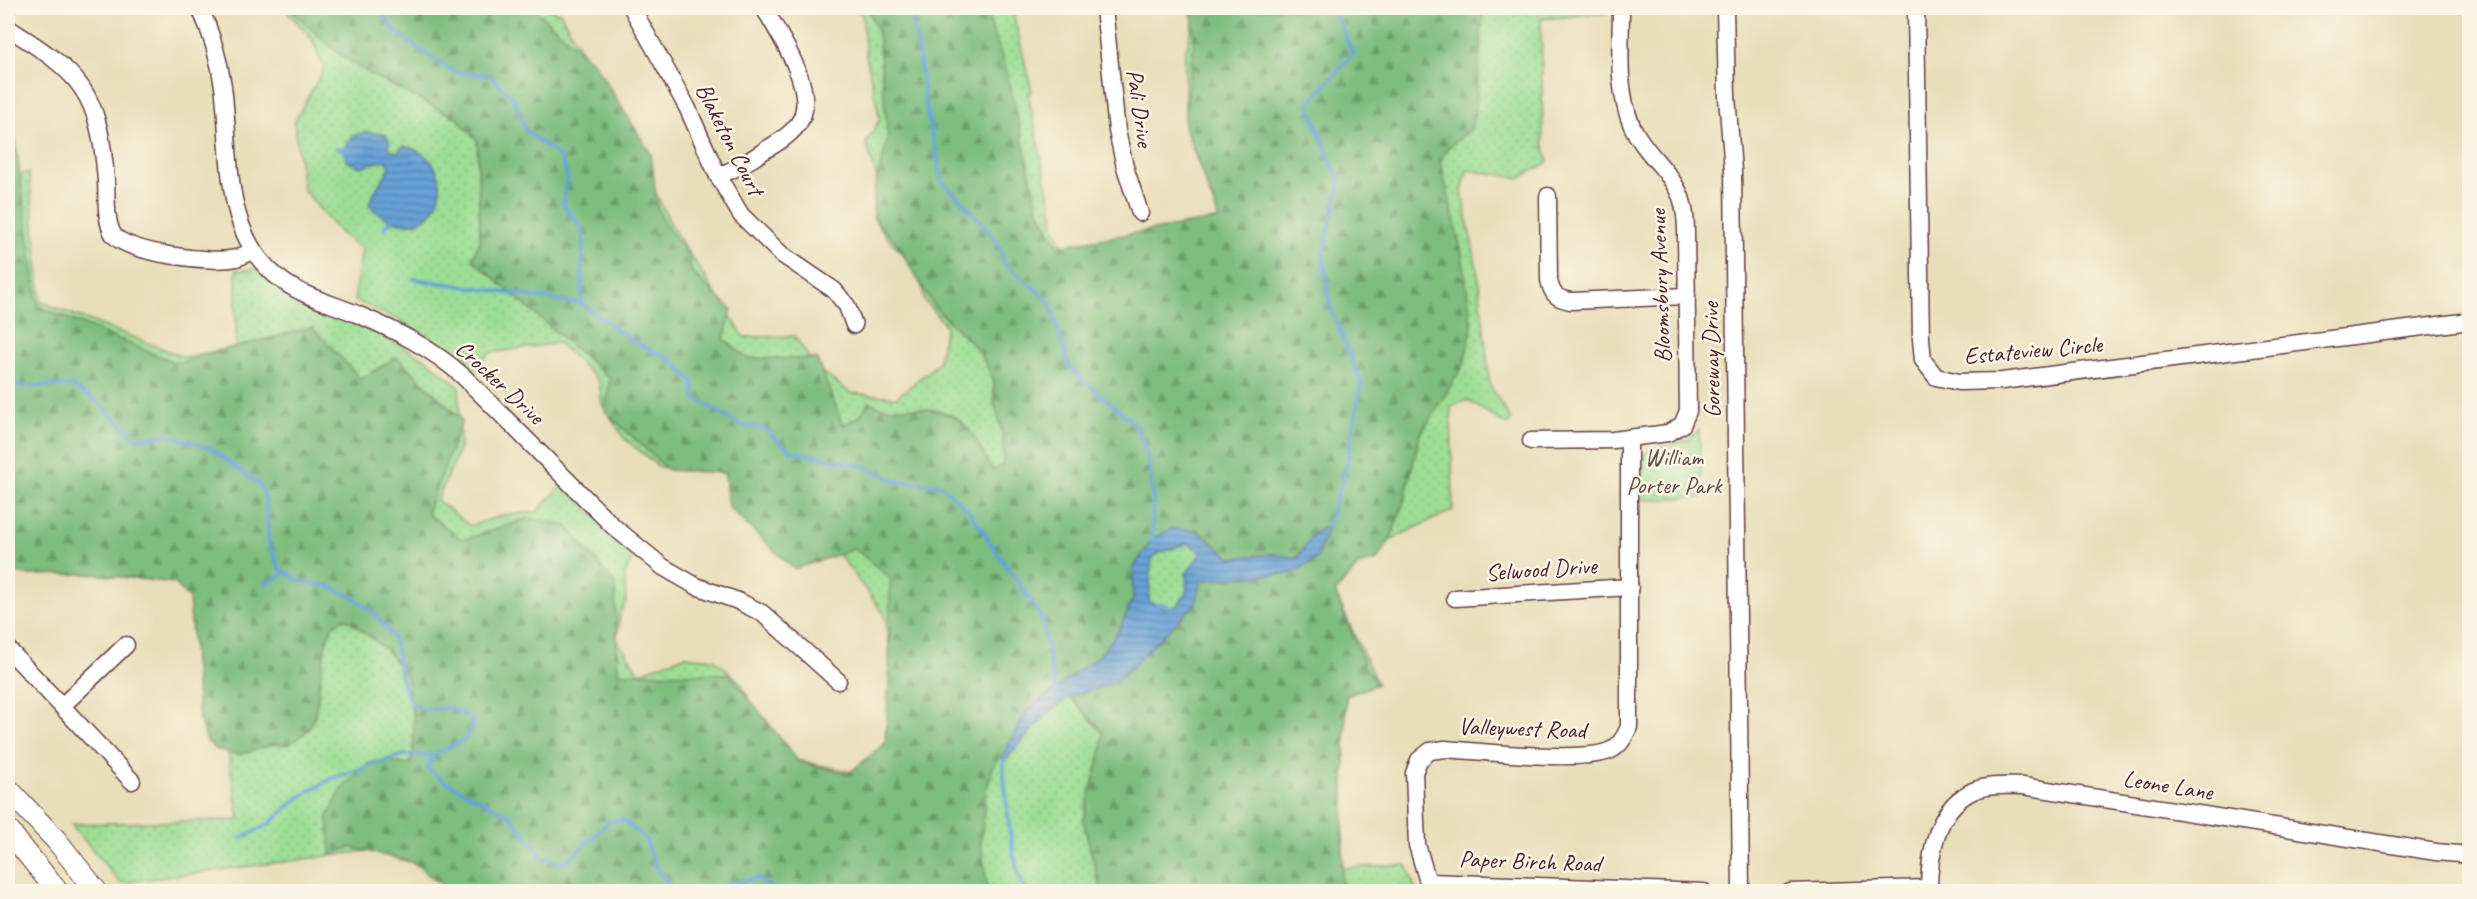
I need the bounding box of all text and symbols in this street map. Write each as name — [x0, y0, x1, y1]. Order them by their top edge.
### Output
street label: Pali Drive — [1120, 67, 1161, 151]
street label: Blaketon Court — [689, 78, 772, 203]
street label: Bloomsbury Avenue — [1642, 206, 1678, 363]
street label: Goreway Drive — [1695, 300, 1727, 418]
street label: Estateview Circle — [1963, 329, 2105, 371]
street label: Crocker Drive — [449, 333, 552, 432]
park label: William Porter Park — [1626, 442, 1724, 500]
street label: Selwood Drive — [1485, 550, 1600, 588]
street label: Valleywest Road — [1458, 711, 1590, 745]
street label: Leone Lane — [2121, 763, 2217, 807]
street label: Paper Birch Road — [1459, 844, 1605, 879]

